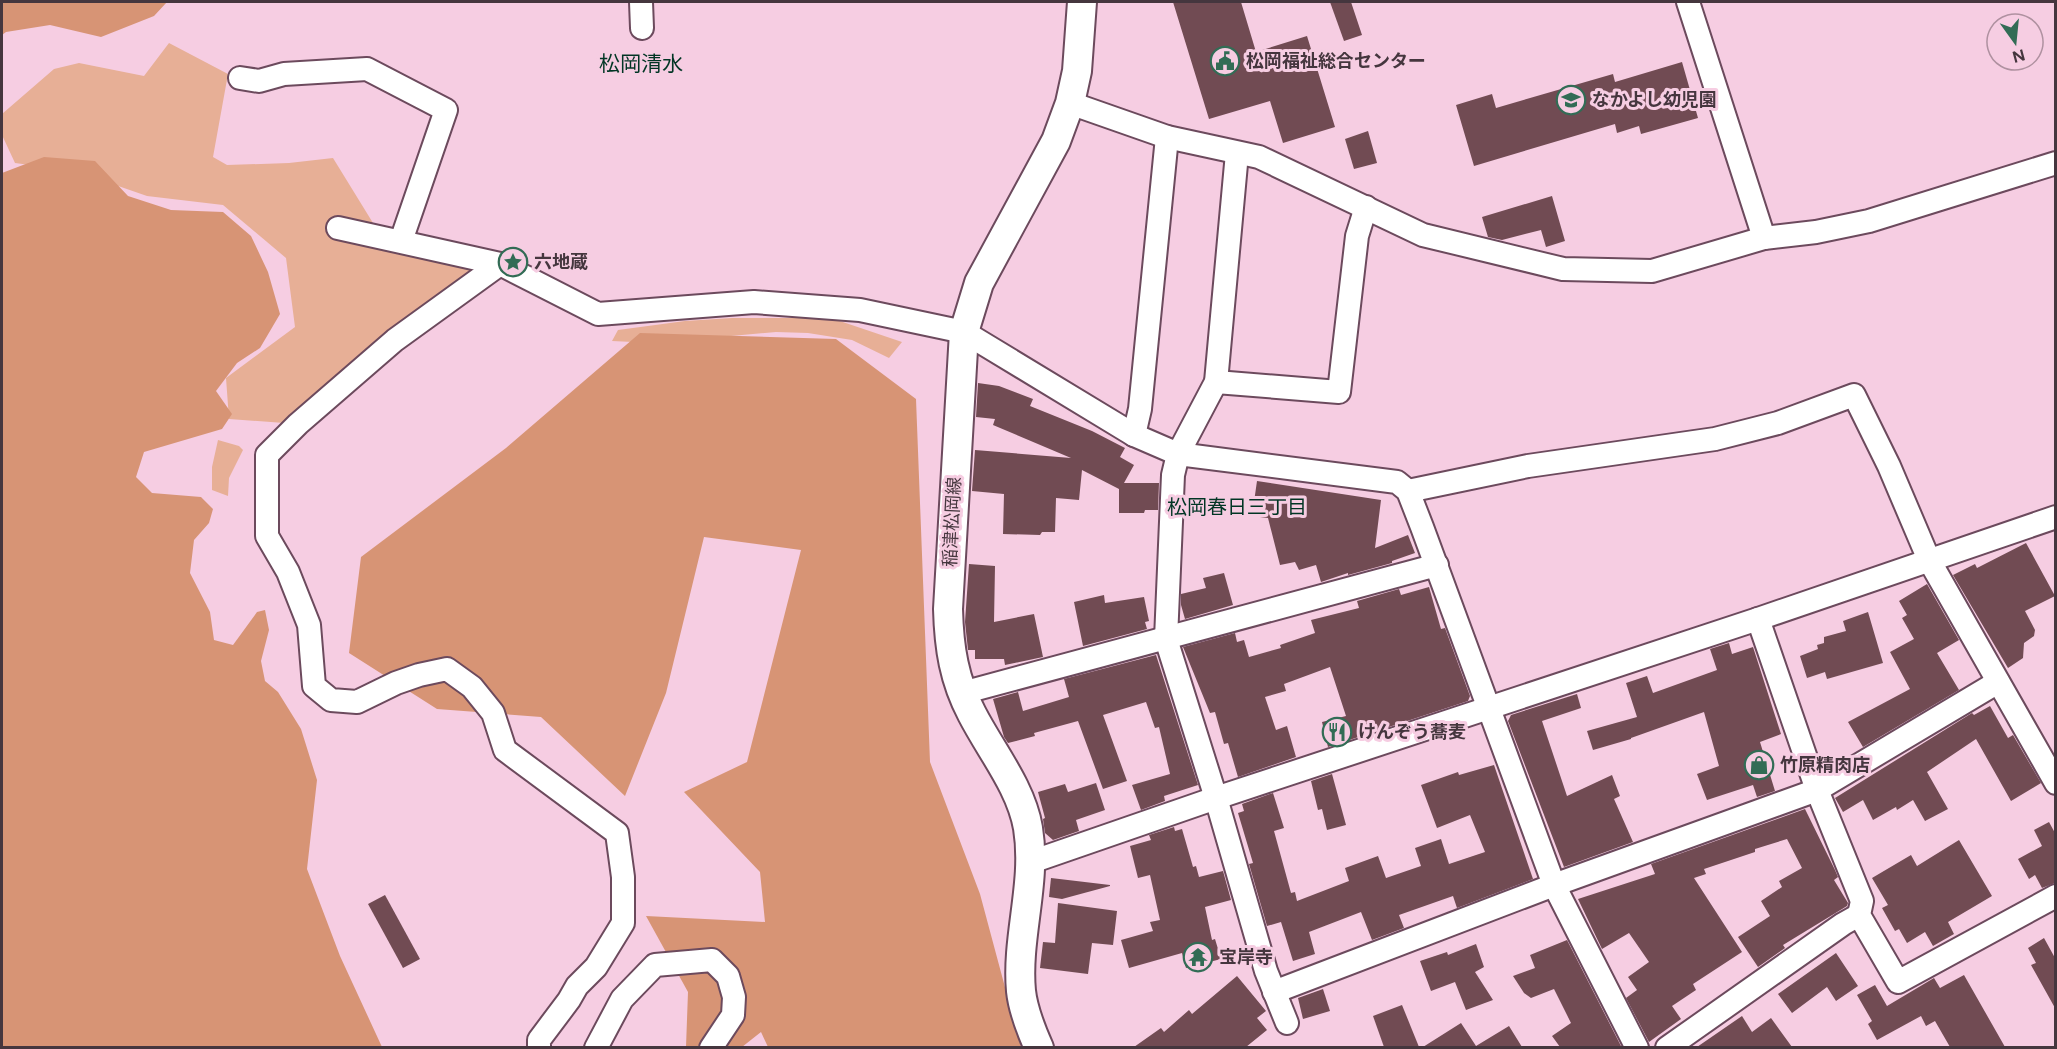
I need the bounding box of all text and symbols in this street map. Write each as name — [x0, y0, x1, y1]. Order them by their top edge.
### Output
north arrow — [1985, 12, 2045, 72]
public building icon: 松岡福祉総合センター — [1209, 45, 1241, 77]
text: N — [2010, 45, 2027, 67]
place label: 松岡福祉総合センター — [1246, 50, 1426, 72]
district label: 松岡清水 — [599, 51, 683, 76]
school or university icon: なかよし幼児園 — [1555, 84, 1587, 116]
place label: なかよし幼児園 — [1592, 89, 1717, 111]
place icon: 六地蔵 — [497, 246, 529, 278]
place label: 六地蔵 — [534, 251, 588, 273]
street label: 稲津松岡線 — [939, 476, 965, 568]
district label: 松岡春日三丁目 — [1167, 495, 1307, 519]
restaurant icon: けんぞう蕎麦 — [1321, 716, 1353, 748]
place label: けんぞう蕎麦 — [1358, 721, 1466, 743]
shop icon: 竹原精肉店 — [1743, 749, 1775, 781]
place label: 竹原精肉店 — [1780, 754, 1870, 776]
temple icon: 宝岸寺 — [1182, 941, 1214, 973]
place label: 宝岸寺 — [1219, 946, 1273, 968]

